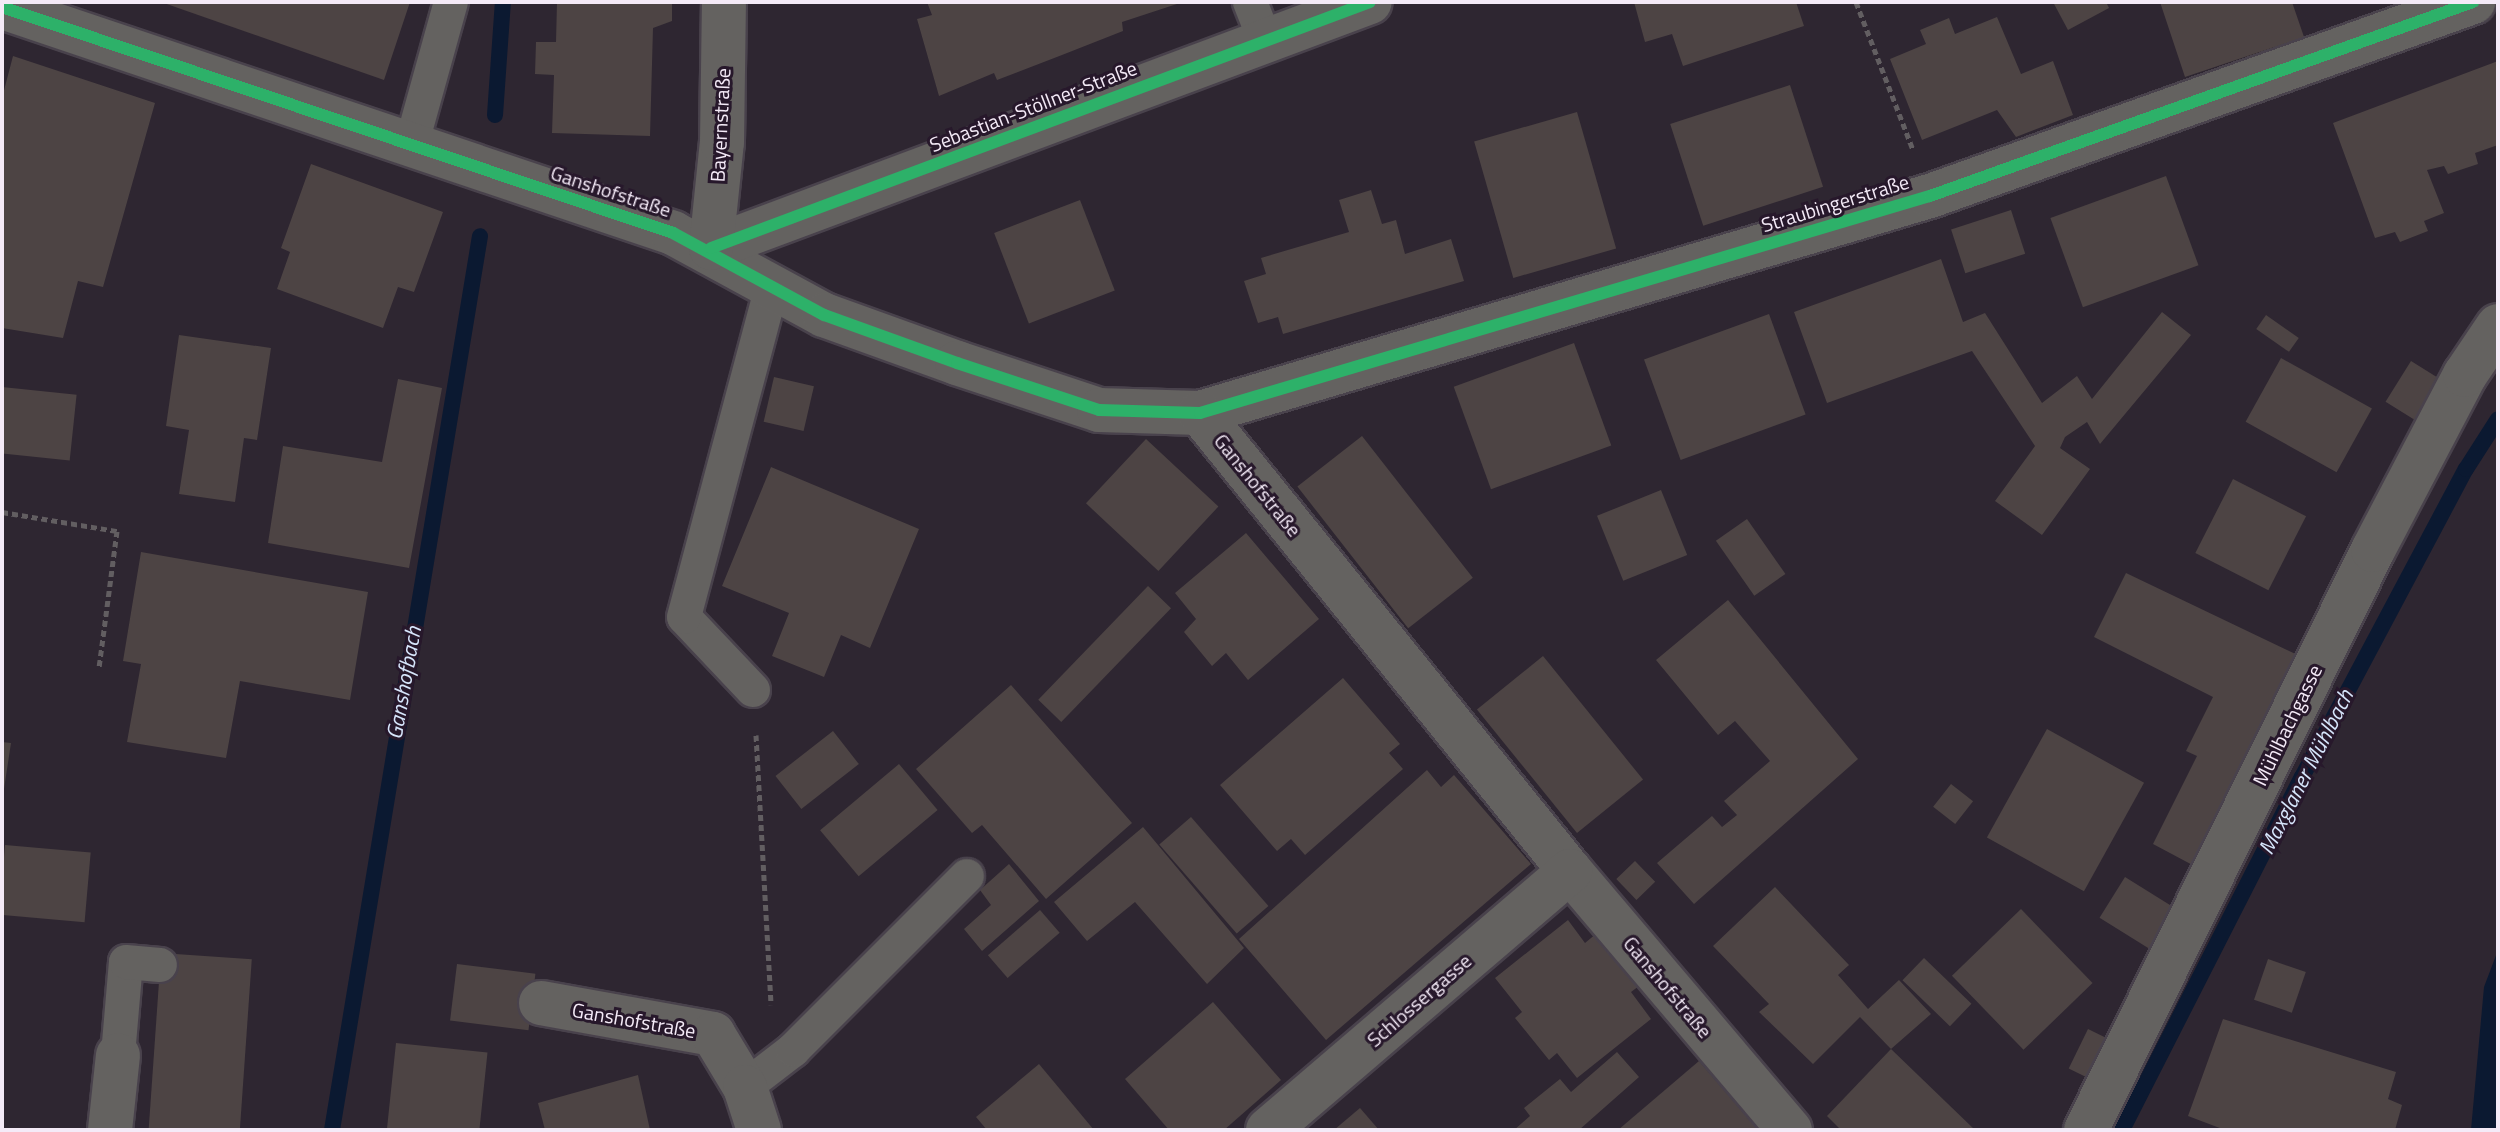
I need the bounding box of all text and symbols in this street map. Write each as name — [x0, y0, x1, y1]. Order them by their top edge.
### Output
street label: Sebastian-Stöllner-Straße — [926, 55, 1140, 157]
street label: Bayernstraße — [705, 67, 735, 183]
street label: Ganshofstraße — [548, 160, 674, 222]
street label: Straubingerstraße — [1758, 169, 1912, 237]
street label: Ganshofstraße — [1209, 429, 1307, 541]
water label: Ganshofbach — [381, 624, 427, 742]
street label: Mühlbachgasse — [2247, 661, 2327, 789]
water label: Maxglaner Mühlbach — [2253, 685, 2359, 859]
street label: Ganshofstraße — [1619, 931, 1717, 1043]
street label: Schlossergasse — [1362, 948, 1476, 1052]
street label: Ganshofstraße — [570, 997, 698, 1043]

